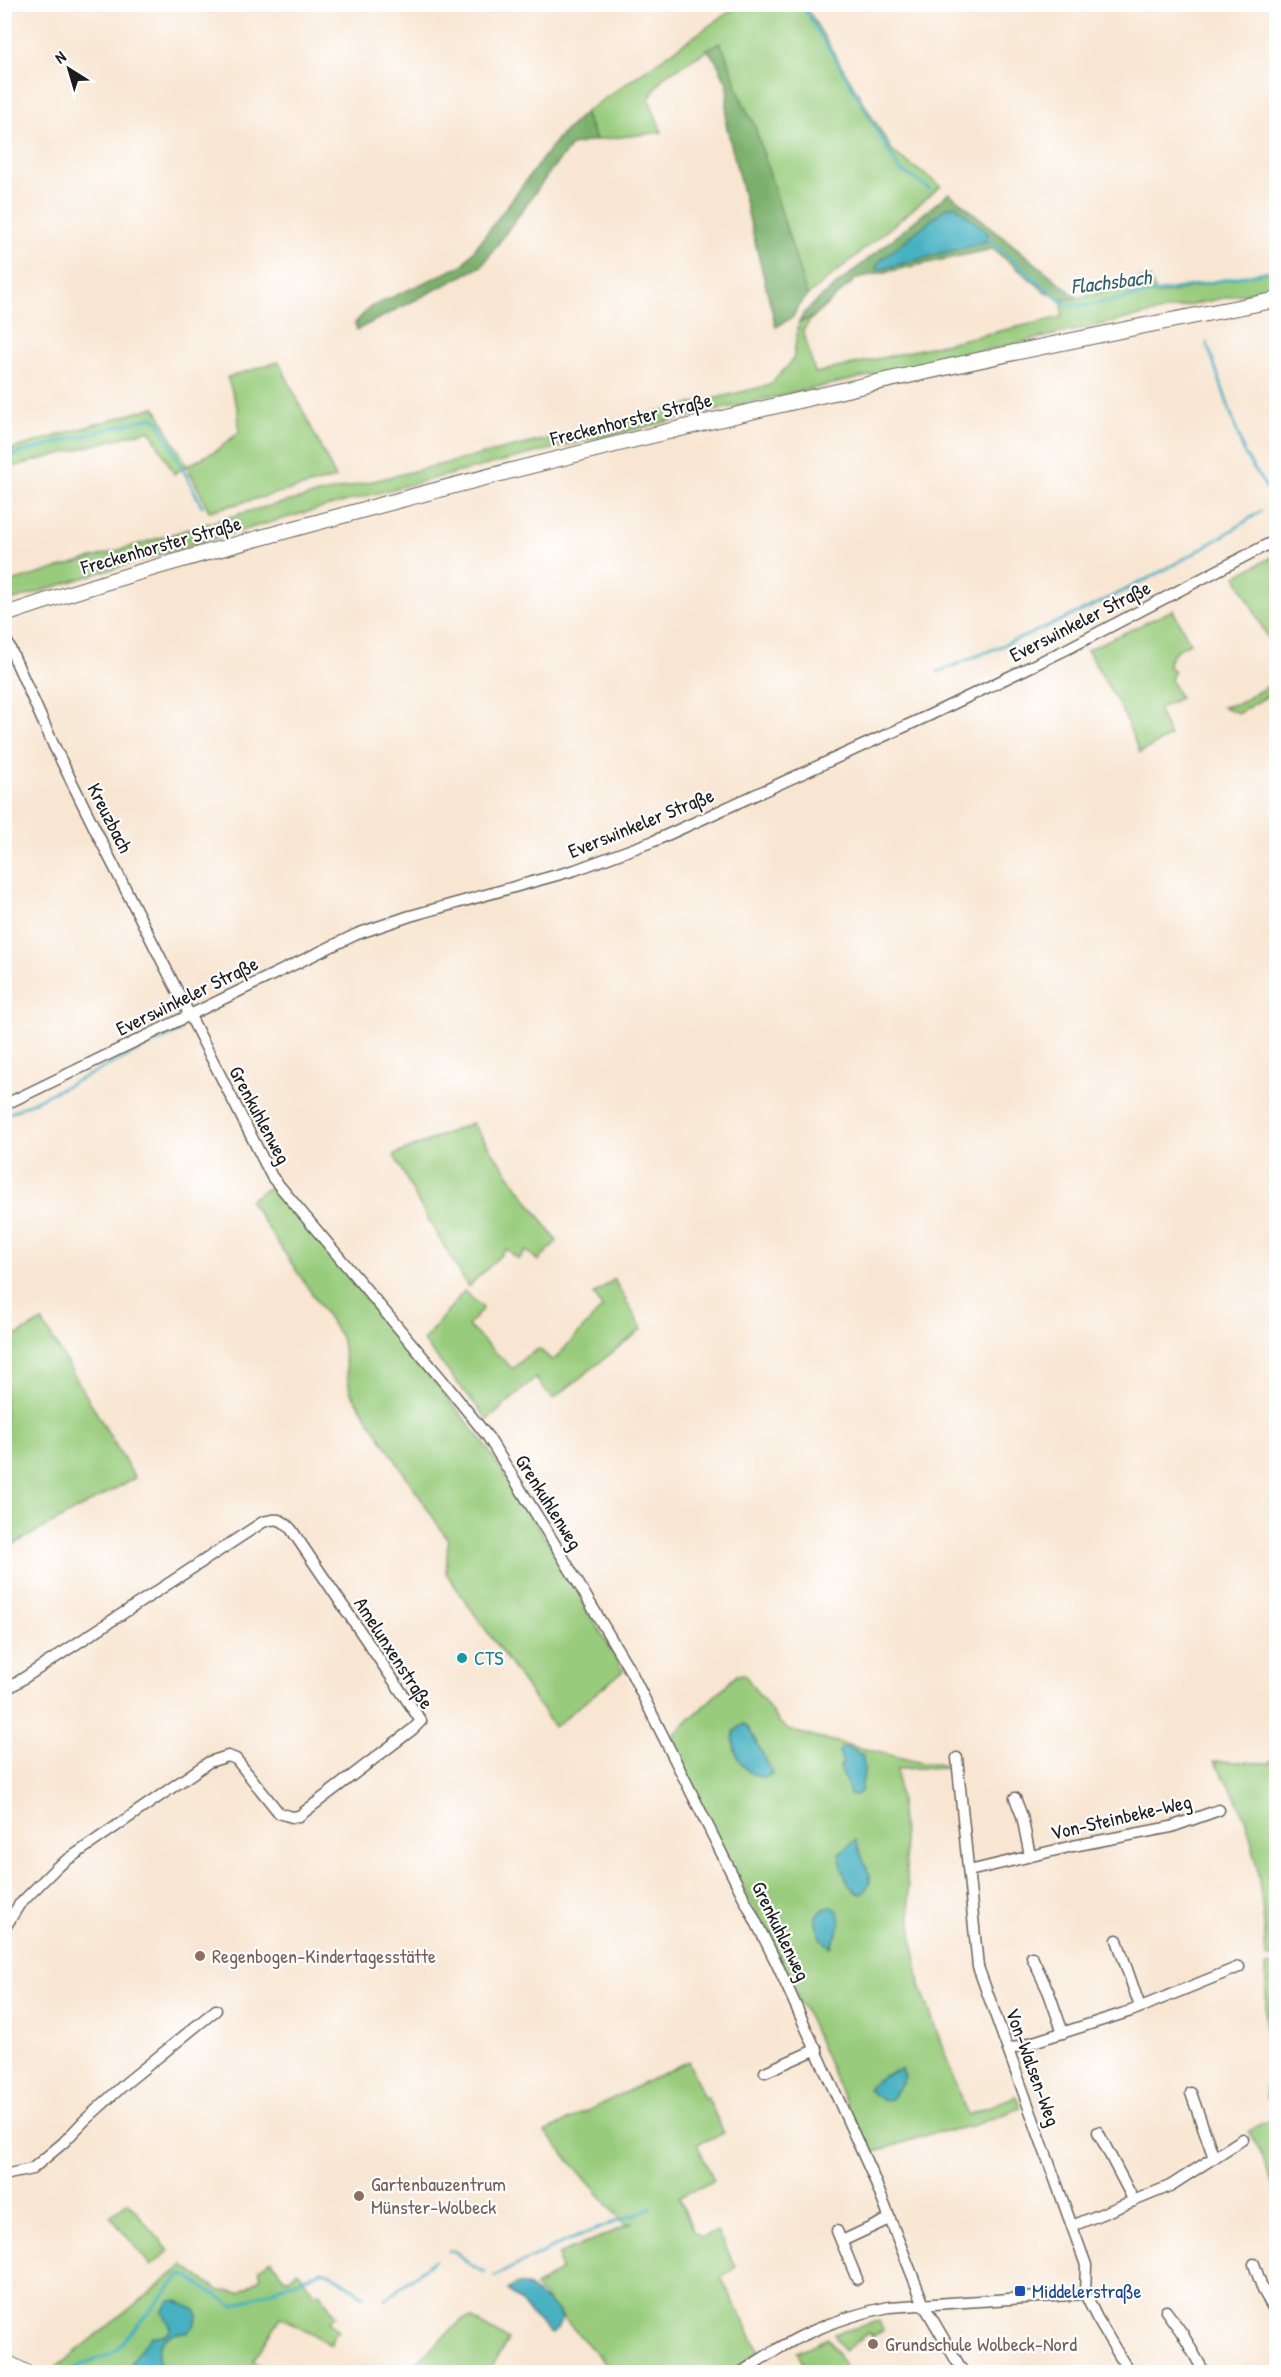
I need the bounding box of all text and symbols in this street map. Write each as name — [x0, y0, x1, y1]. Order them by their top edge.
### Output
north arrow — [39, 39, 99, 99]
text: N — [50, 45, 70, 68]
water label: Flachsbach — [1069, 262, 1154, 301]
street label: Freckenhorster Straße — [546, 385, 714, 452]
street label: Freckenhorster Straße — [77, 509, 244, 581]
street label: Everswinkeler Straße — [1005, 573, 1155, 668]
street label: Kreuzbach — [81, 778, 139, 857]
street label: Everswinkeler Straße — [564, 781, 718, 864]
street label: Everswinkeler Straße — [111, 949, 262, 1042]
street label: Grenkuhlenweg — [223, 1061, 298, 1169]
street label: Grenkuhlenweg — [510, 1449, 589, 1555]
street label: Amelunxenstraße — [348, 1592, 441, 1714]
place label: CTS — [474, 1644, 504, 1671]
marker: CTS — [455, 1651, 469, 1665]
street label: Von-Steinbeke-Weg — [1048, 1787, 1194, 1846]
street label: Grenkuhlenweg — [746, 1877, 817, 1985]
place label: Regenbogen-Kindertagesstätte — [212, 1942, 436, 1969]
marker: Regenbogen-Kindertagesstätte — [193, 1949, 207, 1963]
street label: Von-Walsen-Weg — [1000, 2004, 1067, 2130]
place label: Gartenbauzentrum Münster-Wolbeck — [371, 2170, 506, 2220]
marker: Gartenbauzentrum Münster-Wolbeck — [352, 2189, 366, 2203]
place label: Middelerstraße — [1032, 2277, 1142, 2304]
marker: Middelerstraße — [1013, 2284, 1027, 2298]
place label: Grundschule Wolbeck-Nord — [885, 2330, 1077, 2357]
marker: Grundschule Wolbeck-Nord — [866, 2337, 880, 2351]

